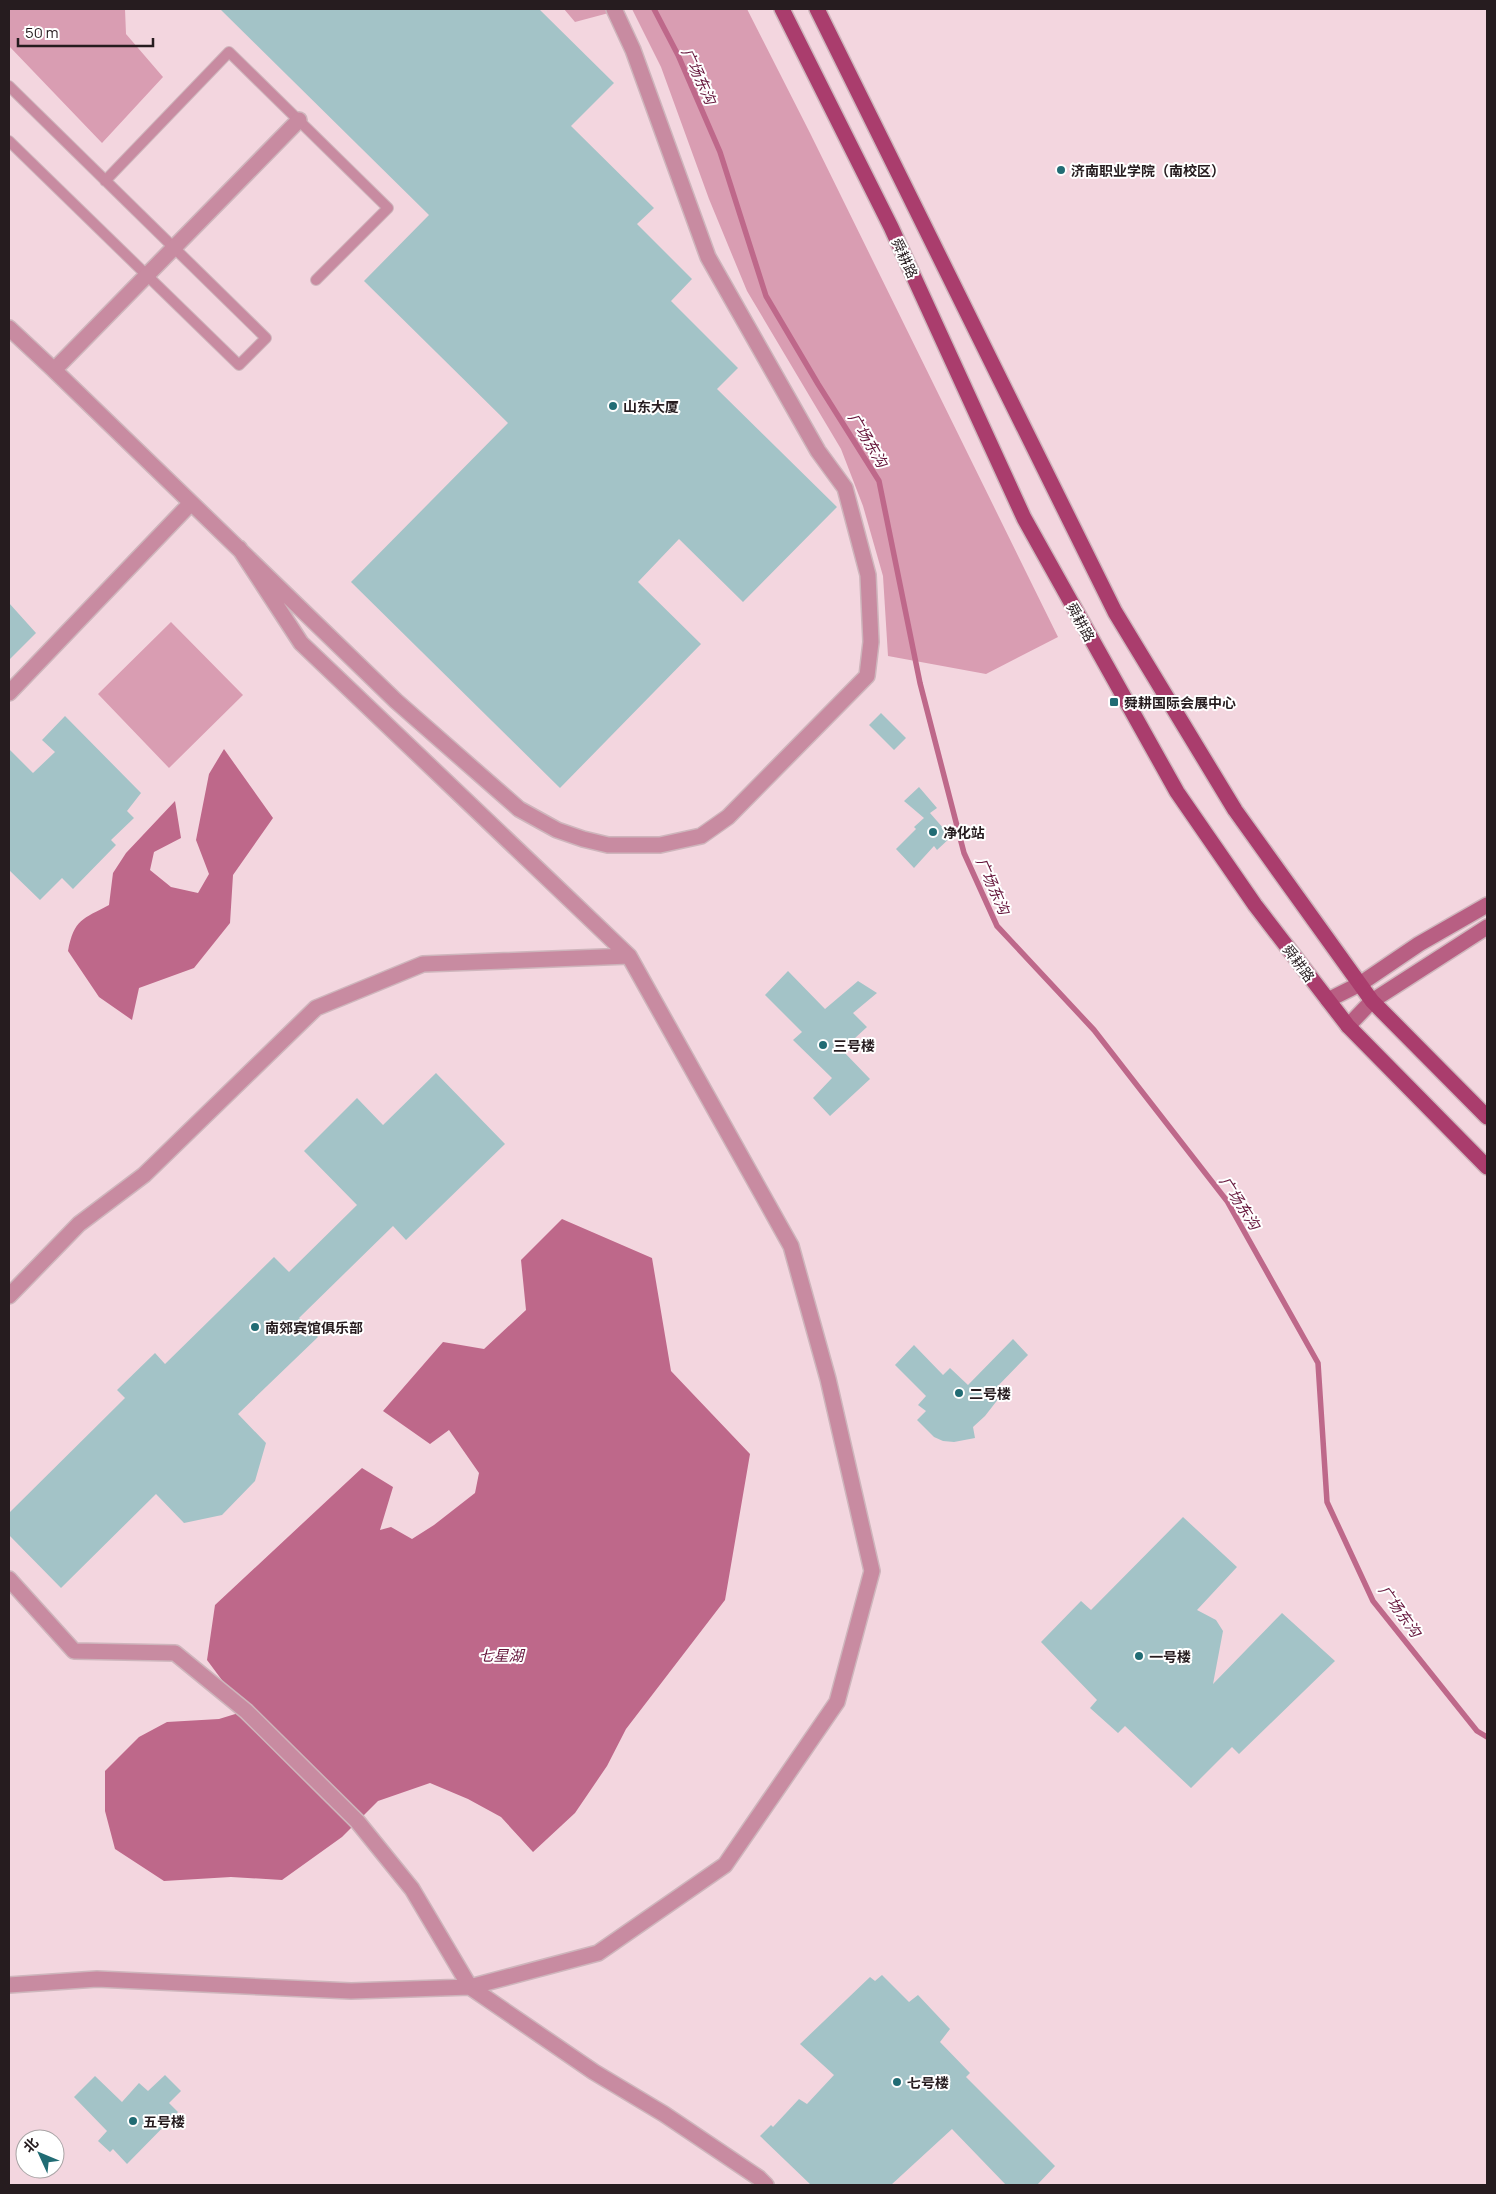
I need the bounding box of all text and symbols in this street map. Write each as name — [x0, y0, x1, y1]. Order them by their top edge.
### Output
scale bar — [18, 15, 152, 47]
text: 50 m — [25, 22, 59, 43]
water label: 广场东沟 — [677, 44, 722, 109]
place label: 济南职业学院（南校区） — [1071, 161, 1225, 180]
marker: 济南职业学院（南校区） — [1055, 164, 1067, 176]
street label: 舜耕路 — [888, 235, 922, 281]
place label: 山东大厦 — [623, 397, 679, 416]
marker: 山东大厦 — [607, 400, 619, 412]
water label: 广场东沟 — [844, 409, 893, 473]
street label: 舜耕路 — [1063, 599, 1099, 645]
place label: 舜耕国际会展中心 — [1124, 693, 1236, 712]
marker: 舜耕国际会展中心 — [1108, 696, 1120, 708]
place label: 净化站 — [943, 823, 985, 842]
marker: 净化站 — [927, 826, 939, 838]
water label: 广场东沟 — [971, 854, 1016, 919]
street label: 舜耕路 — [1279, 941, 1319, 985]
place label: 三号楼 — [833, 1036, 875, 1055]
marker: 三号楼 — [817, 1039, 829, 1051]
water label: 广场东沟 — [1215, 1172, 1266, 1236]
place label: 南郊宾馆俱乐部 — [265, 1318, 363, 1337]
marker: 南郊宾馆俱乐部 — [249, 1321, 261, 1333]
place label: 二号楼 — [969, 1384, 1011, 1403]
marker: 二号楼 — [953, 1387, 965, 1399]
water label: 广场东沟 — [1374, 1581, 1427, 1643]
water label: 七星湖 — [478, 1645, 525, 1666]
place label: 一号楼 — [1149, 1647, 1191, 1666]
marker: 一号楼 — [1133, 1650, 1145, 1662]
place label: 七号楼 — [907, 2073, 949, 2092]
marker: 七号楼 — [891, 2076, 903, 2088]
place label: 五号楼 — [143, 2112, 185, 2131]
marker: 五号楼 — [127, 2115, 139, 2127]
north arrow — [15, 2129, 65, 2179]
text: 北 — [19, 2133, 42, 2156]

